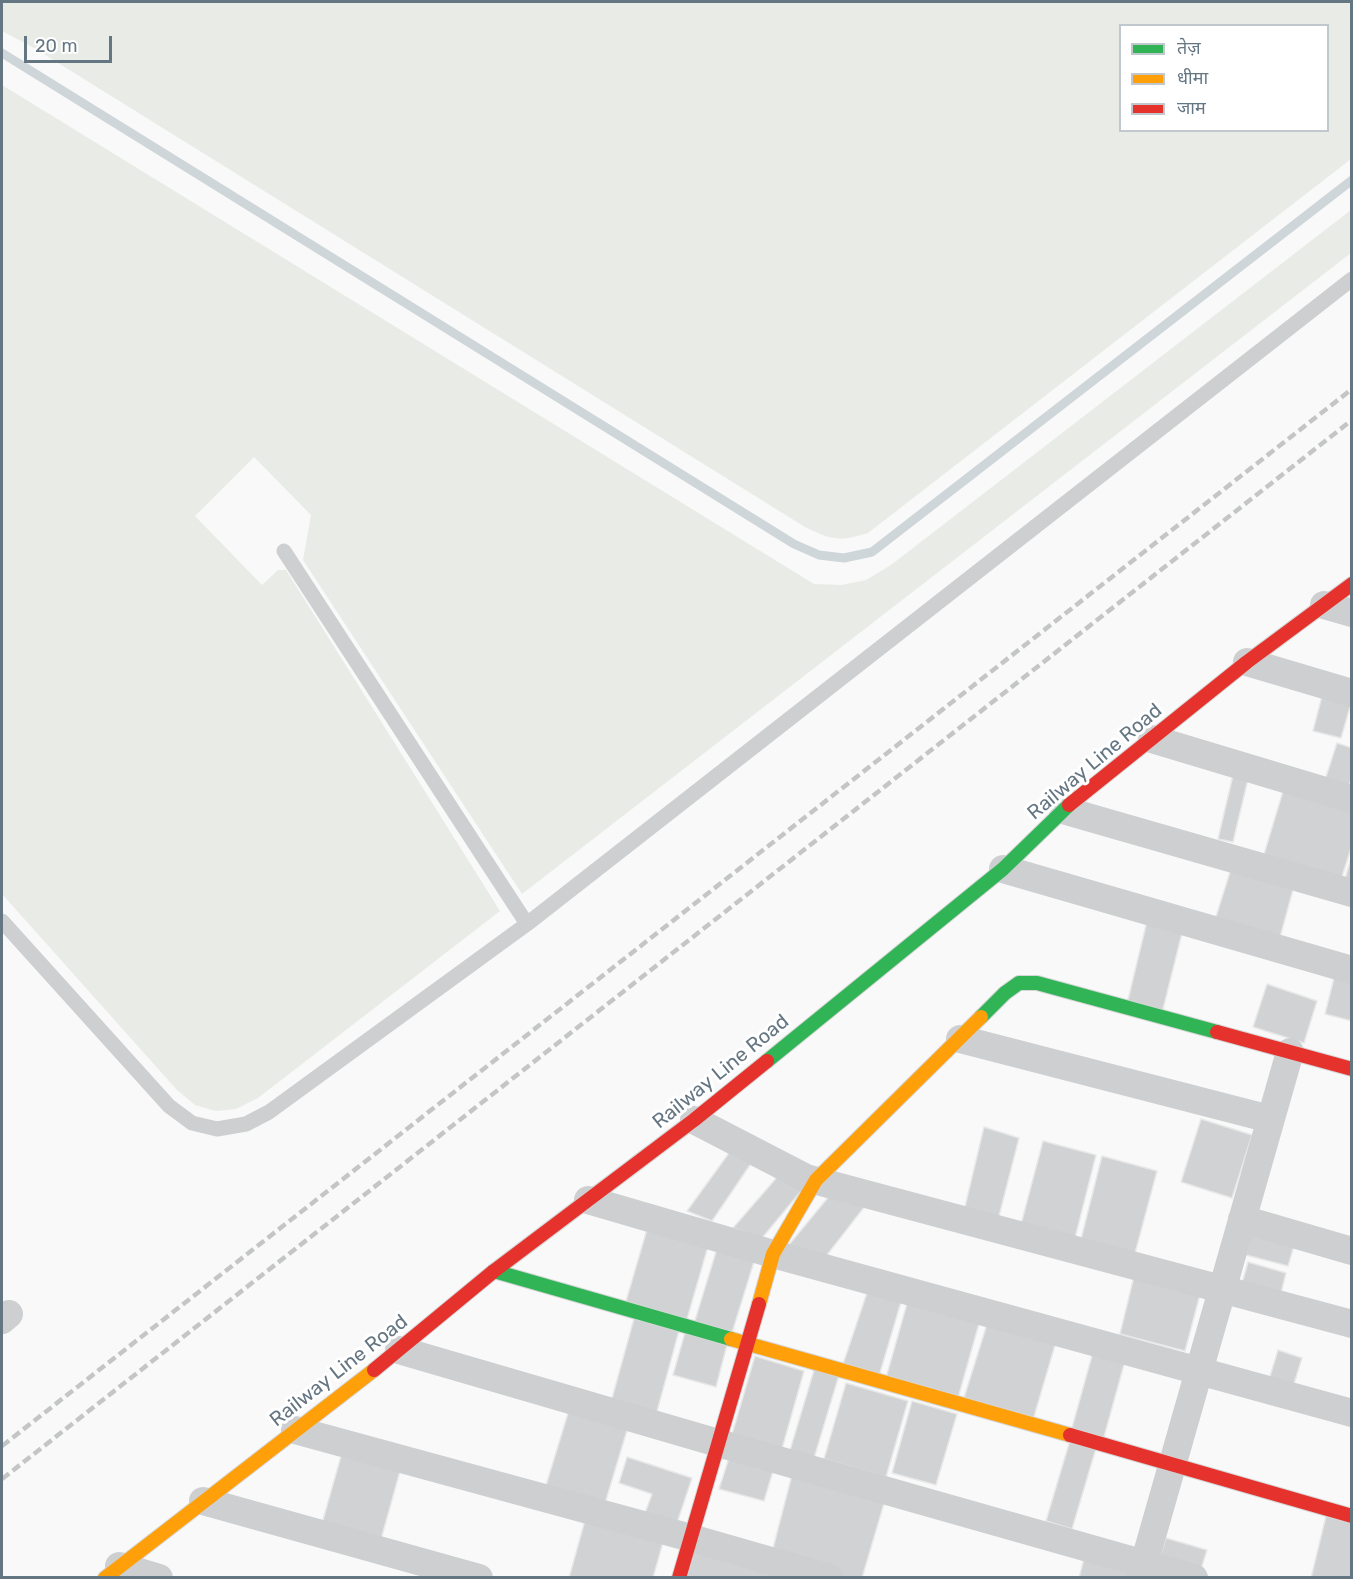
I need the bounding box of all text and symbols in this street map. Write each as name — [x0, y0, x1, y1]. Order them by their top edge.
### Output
scale bar — [27, 24, 116, 62]
legend — [1119, 24, 1329, 132]
text: 20 m — [35, 35, 77, 57]
text: तेज़ — [1177, 37, 1201, 59]
text: धीमा — [1177, 67, 1208, 89]
text: जाम — [1177, 97, 1206, 119]
street label: Railway Line Road — [1023, 699, 1167, 825]
street label: Railway Line Road — [648, 1010, 794, 1134]
street label: Railway Line Road — [265, 1310, 413, 1432]

